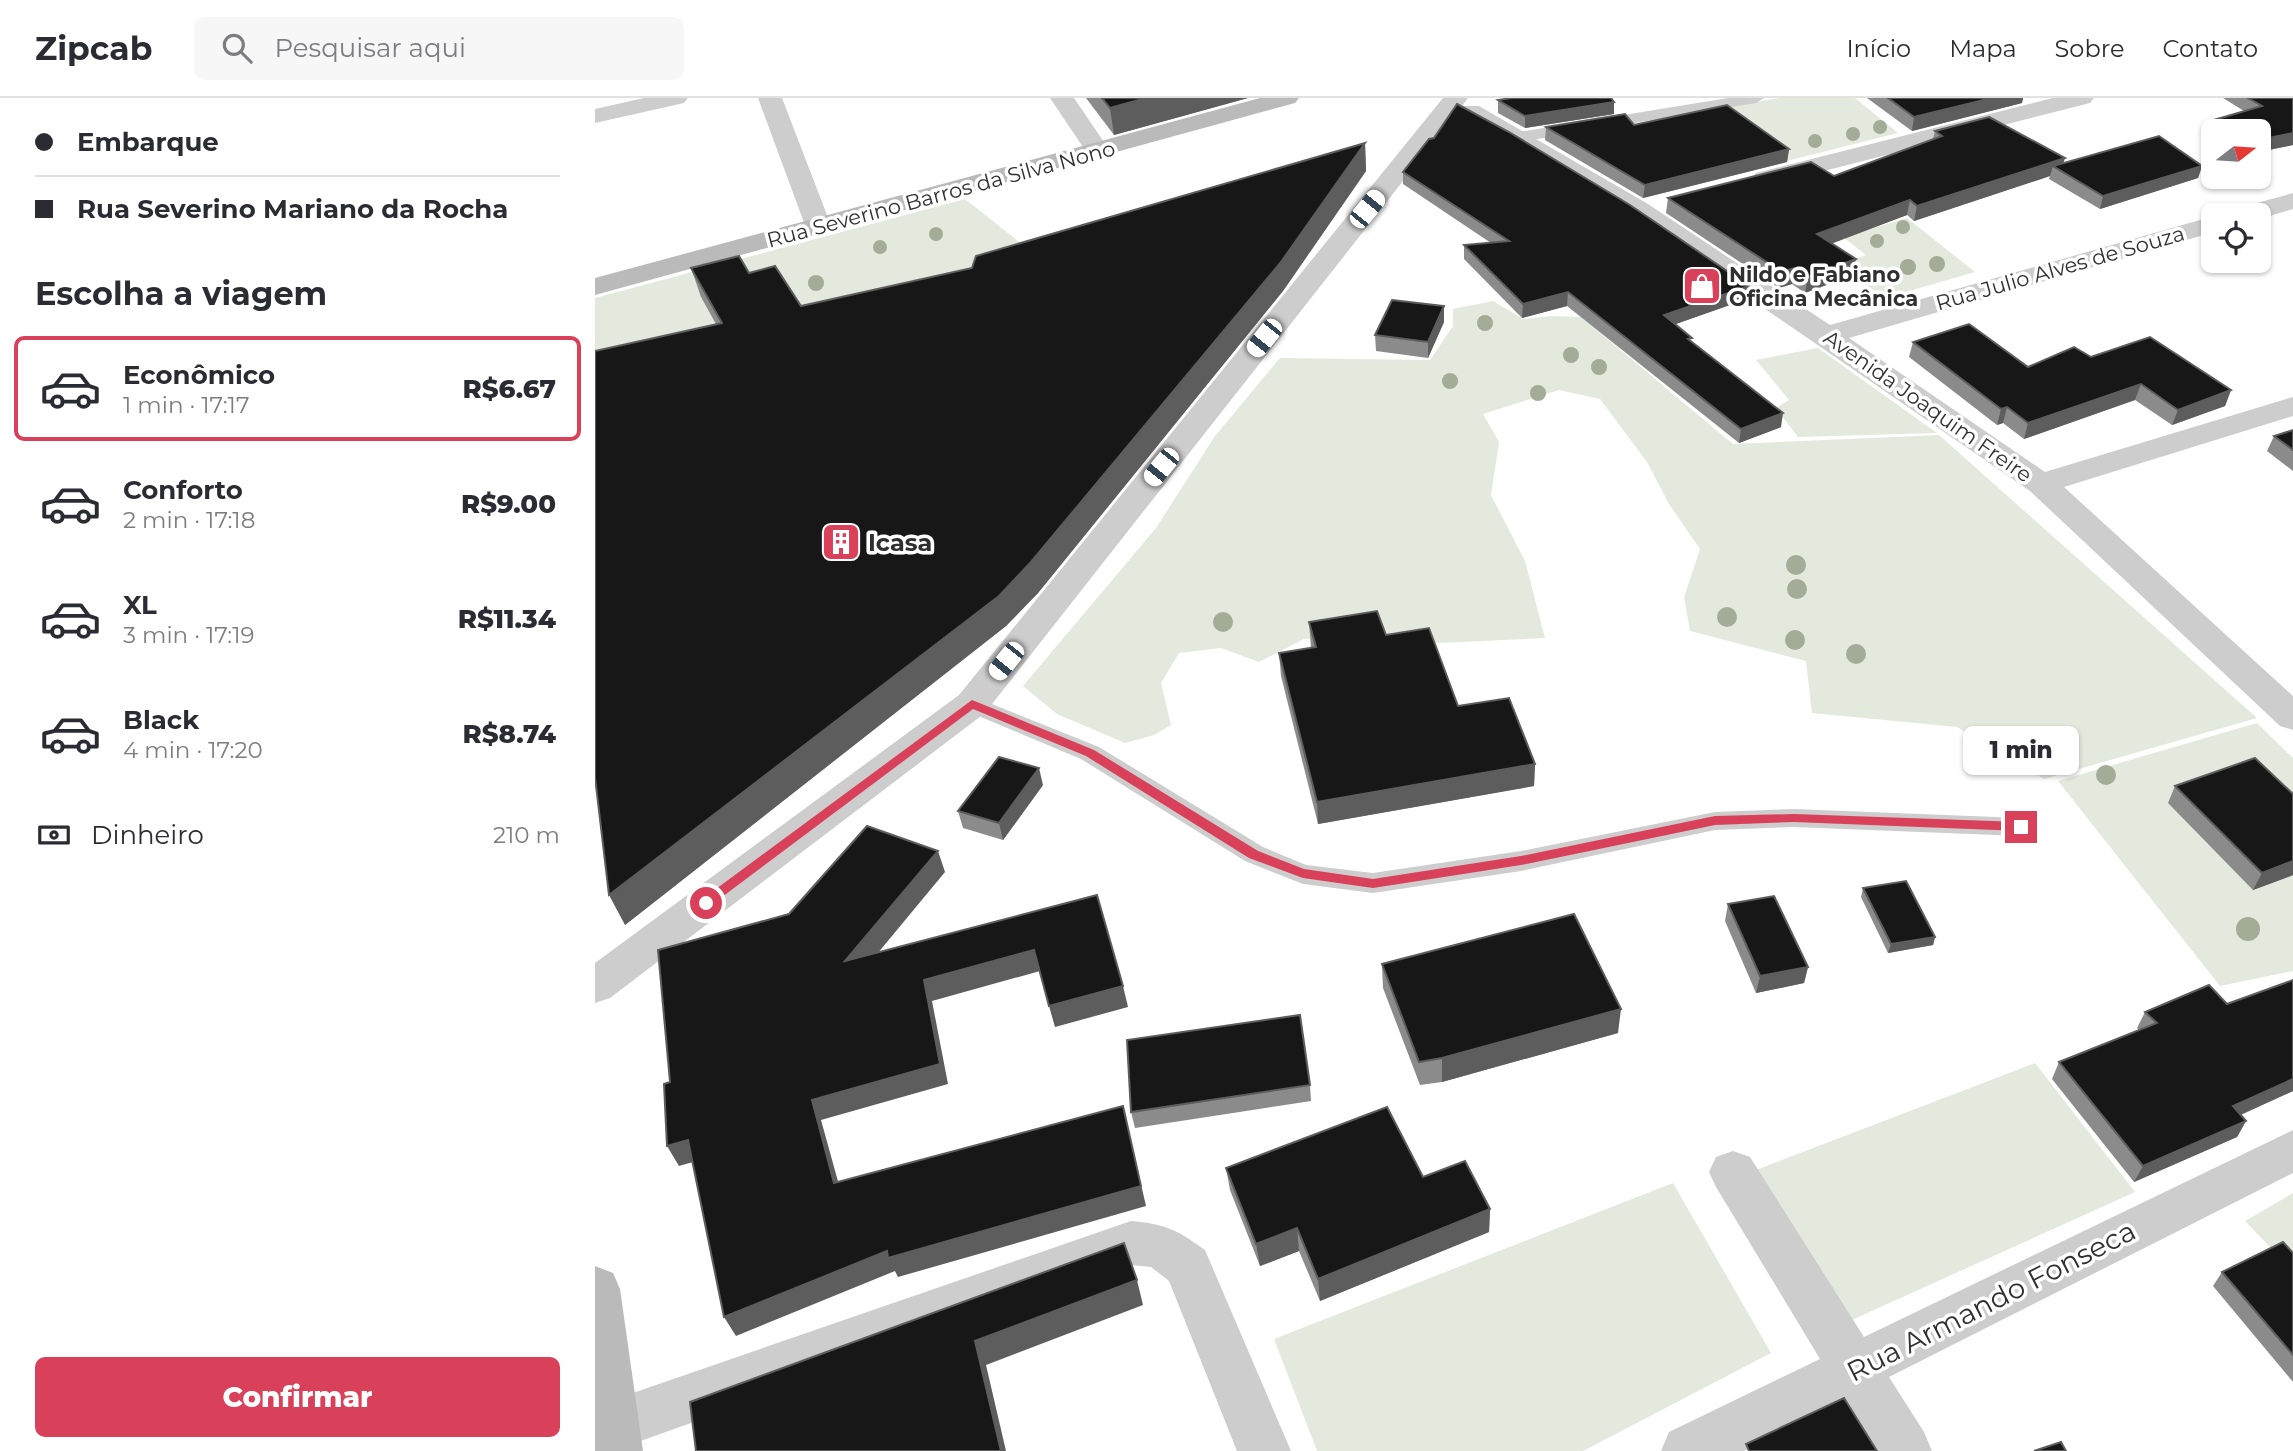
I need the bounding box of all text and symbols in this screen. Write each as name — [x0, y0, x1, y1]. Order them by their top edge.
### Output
search box — [194, 17, 684, 80]
text: Zipcab — [35, 28, 152, 68]
icon: search — [218, 29, 256, 67]
text: Pesquisar aqui — [274, 32, 466, 64]
text: Início — [1846, 34, 1911, 63]
text: Mapa — [1949, 34, 2017, 63]
text: Sobre — [2055, 34, 2124, 63]
text: Contato — [2162, 34, 2258, 63]
north arrow — [2201, 119, 2271, 189]
map controls — [2201, 119, 2271, 273]
text: Embarque — [77, 126, 219, 158]
street label: Rua Severino Barros da Silva Nono — [764, 135, 1118, 253]
car — [1346, 186, 1389, 232]
text: Rua Severino Mariano da Rocha — [77, 193, 508, 225]
button: locate — [2201, 203, 2271, 273]
street label: Rua Julio Alves de Souza — [1933, 220, 2187, 316]
place label: Nildo e Fabiano Oficina Mecânica — [1729, 262, 1918, 311]
shop icon: Nildo e Fabiano Oficina Mecânica — [1681, 265, 1723, 307]
text: Escolha a viagem — [35, 274, 327, 313]
car — [1243, 315, 1286, 361]
street label: Avenida Joaquim Freire — [1819, 325, 2037, 487]
icon: car — [39, 357, 102, 420]
text: Econômico — [123, 359, 275, 391]
text: R$6.67 — [463, 373, 556, 405]
text: 1 min · 17:17 — [123, 391, 249, 419]
car — [1140, 444, 1183, 490]
icon: car — [39, 472, 102, 535]
text: Conforto — [123, 474, 243, 506]
text: R$9.00 — [461, 488, 556, 520]
text: 2 min · 17:18 — [123, 506, 255, 534]
building icon: Icasa — [820, 521, 862, 563]
place label: Icasa — [868, 528, 932, 557]
icon: car — [39, 587, 102, 650]
text: XL — [123, 589, 157, 621]
text: R$11.34 — [458, 603, 556, 635]
text: 3 min · 17:19 — [123, 621, 255, 649]
car — [985, 638, 1028, 684]
icon: car — [39, 702, 102, 765]
text: Black — [123, 704, 199, 736]
text: R$8.74 — [462, 718, 556, 750]
callout: 1 min — [1963, 726, 2079, 774]
text: 4 min · 17:20 — [123, 736, 263, 764]
text: 1 min — [1989, 736, 2053, 764]
route end — [2005, 811, 2037, 843]
icon: cash — [35, 816, 73, 854]
text: Dinheiro — [91, 819, 204, 851]
text: 210 m — [493, 821, 560, 849]
route start — [690, 887, 722, 919]
street label: Rua Armando Fonseca — [1841, 1213, 2141, 1389]
button: Confirmar — [35, 1357, 560, 1437]

